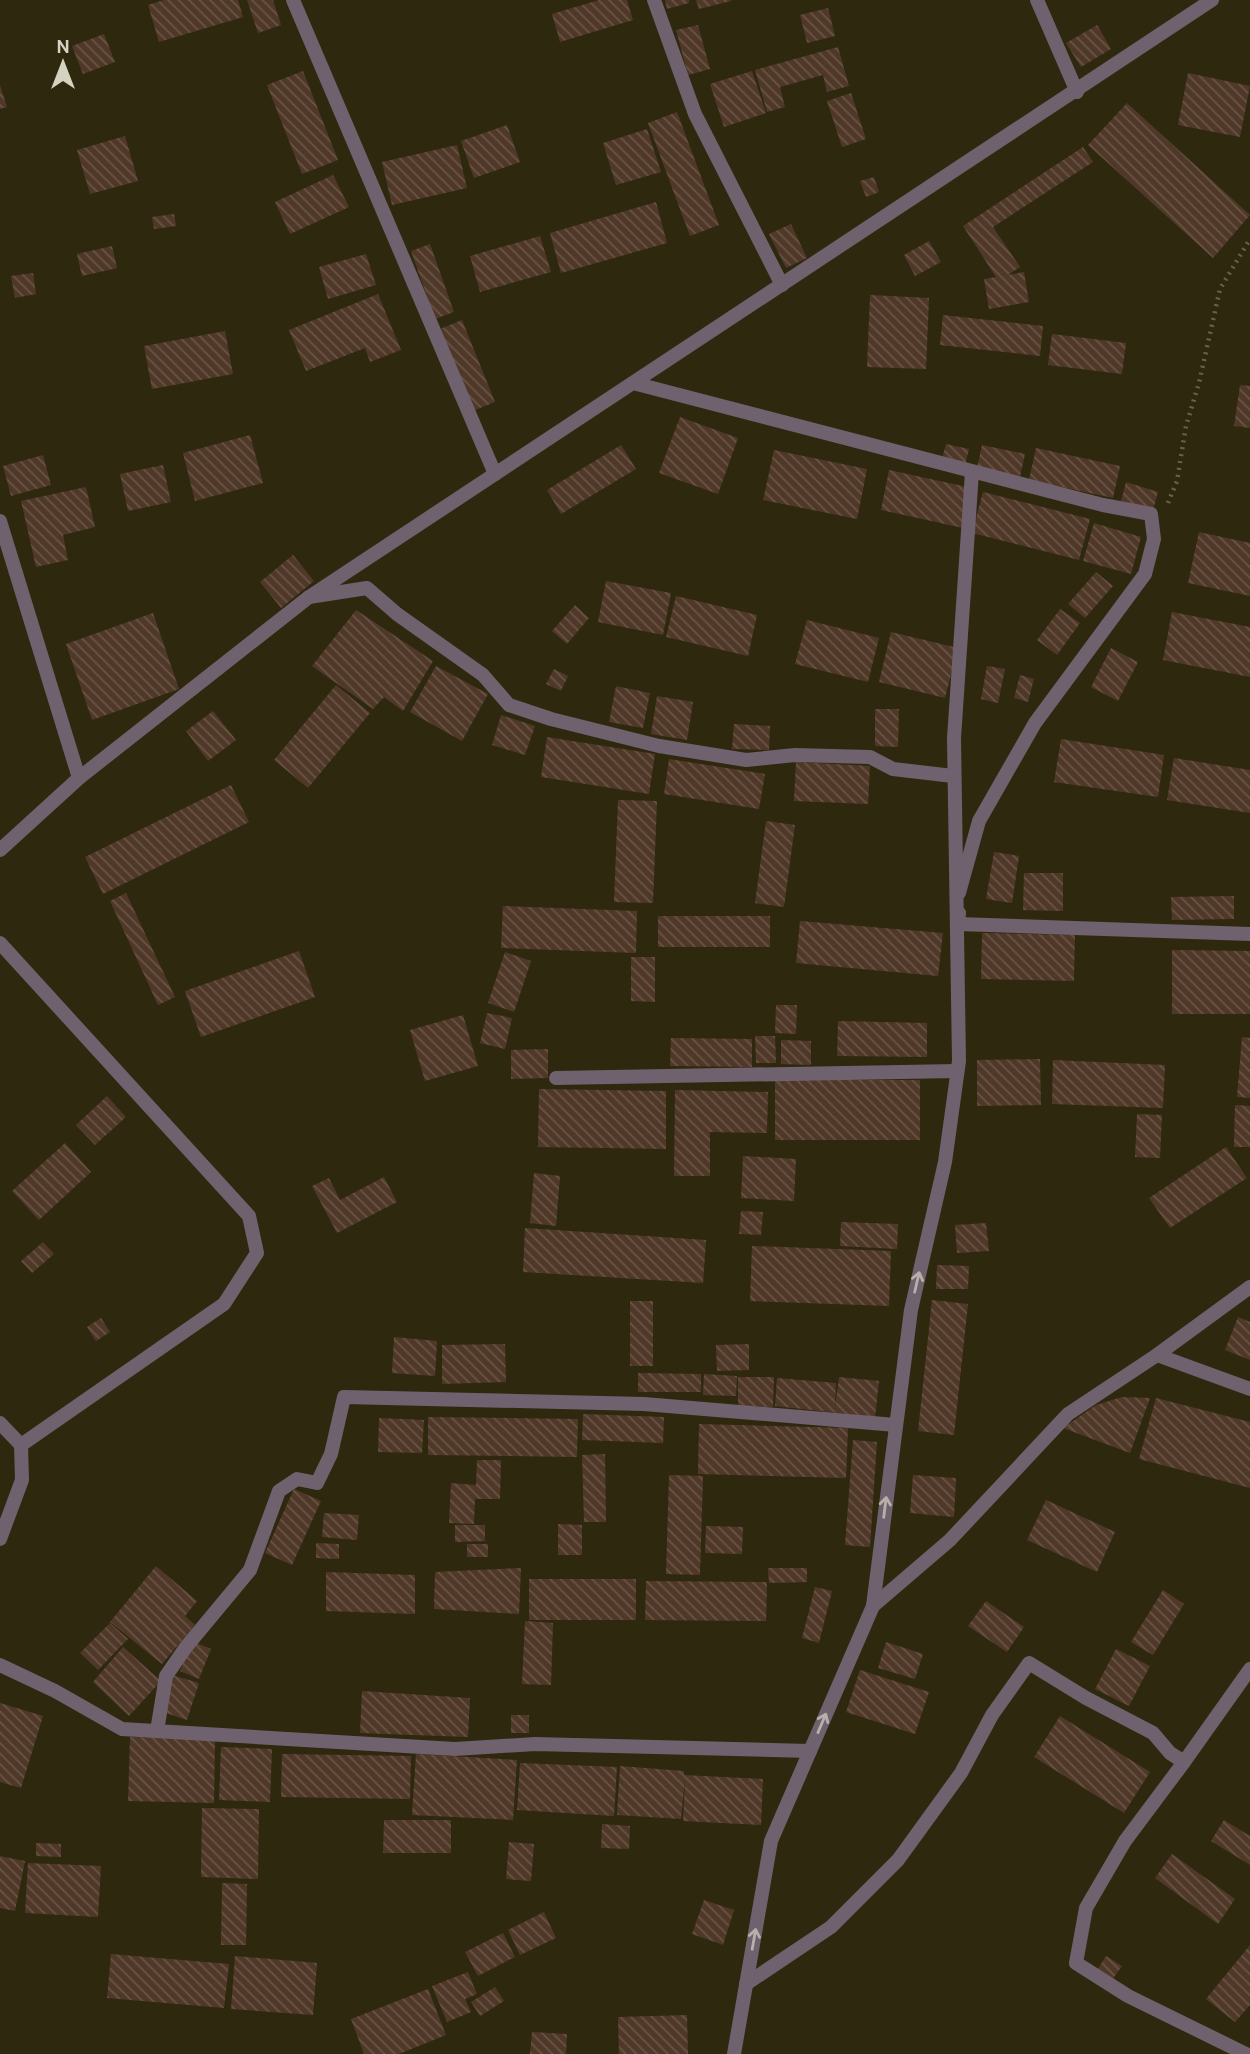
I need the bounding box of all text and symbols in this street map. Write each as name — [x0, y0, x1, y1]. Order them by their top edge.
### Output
north arrow — [28, 28, 98, 98]
text: N — [56, 36, 70, 60]
one-way arrow — [911, 1271, 924, 1294]
one-way arrow — [879, 1496, 892, 1519]
one-way arrow — [816, 1713, 829, 1734]
one-way arrow — [748, 1928, 761, 1950]

